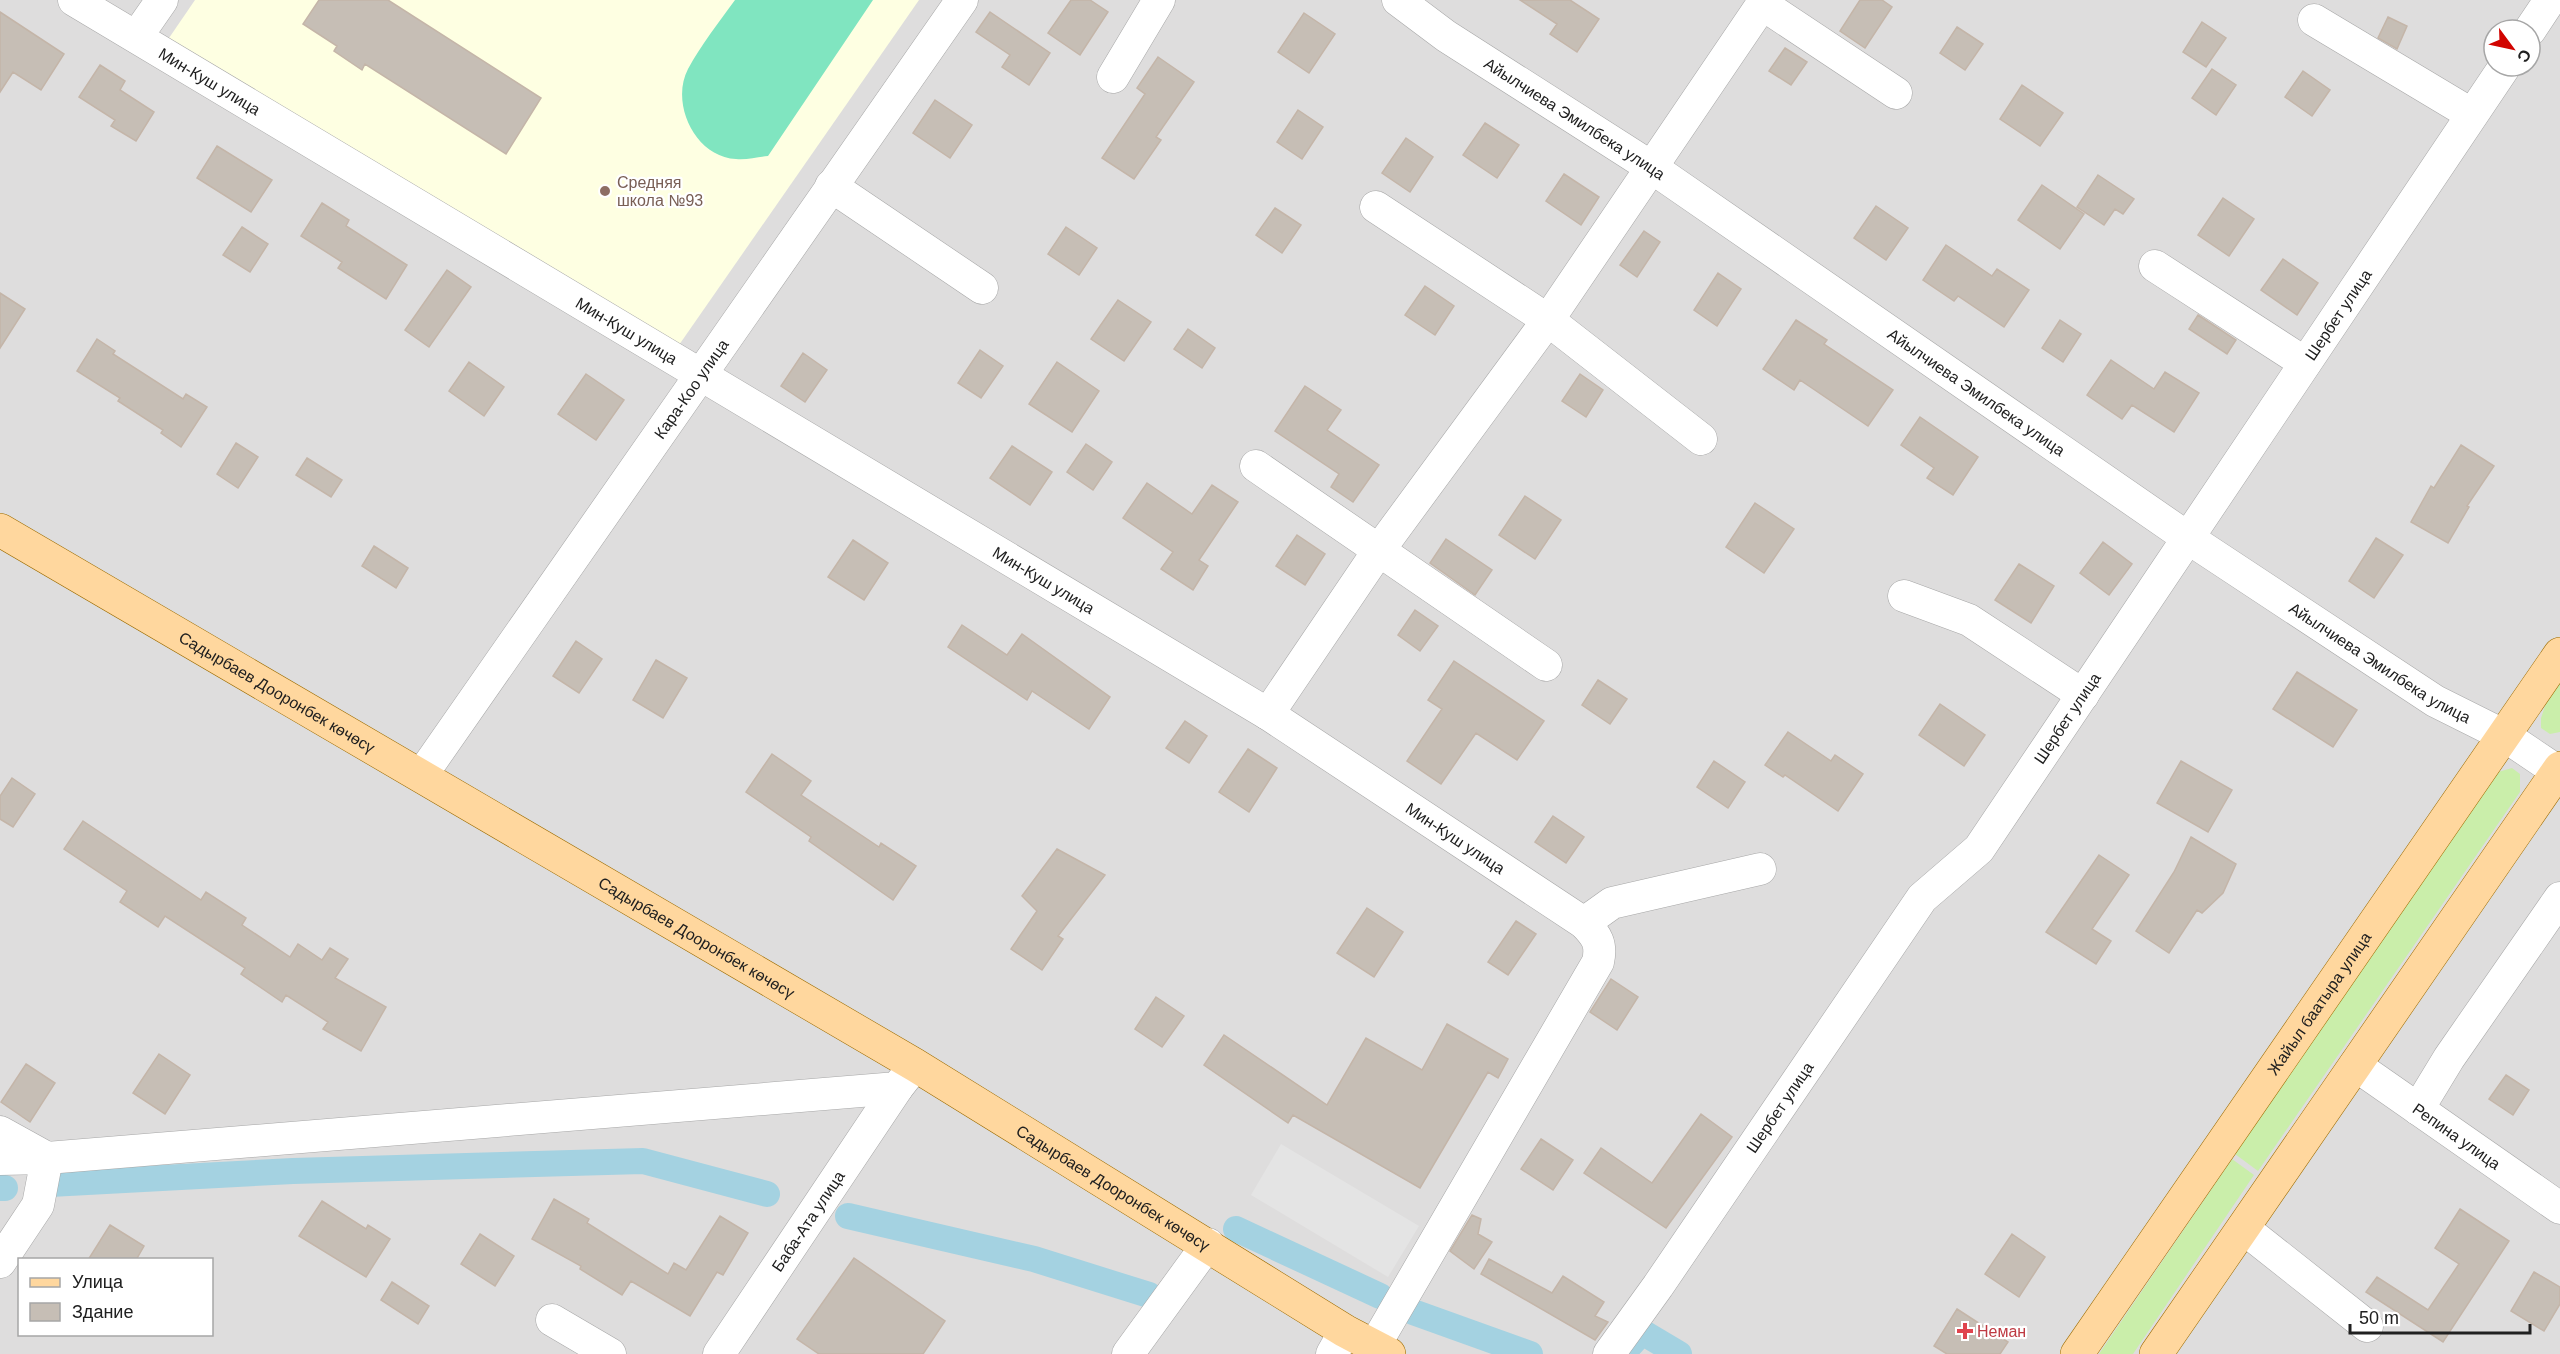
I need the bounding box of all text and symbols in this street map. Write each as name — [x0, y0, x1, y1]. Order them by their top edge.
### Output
north arrow — [2482, 18, 2542, 78]
street label: Мин-Куш улица — [156, 44, 263, 118]
text: С — [2514, 46, 2534, 66]
street label: Айылчиева Эмилбека улица — [1481, 54, 1669, 183]
place label: Средняя школа №93 — [617, 174, 703, 209]
marker: Средняя школа №93 — [598, 184, 612, 198]
street label: Шербет улица — [2301, 266, 2375, 363]
street label: Мин-Куш улица — [573, 294, 681, 367]
street label: Айылчиева Эмилбека улица — [1885, 325, 2068, 459]
street label: Кара-Коо улица — [651, 336, 731, 442]
street label: Мин-Куш улица — [990, 543, 1098, 617]
street label: Айылчиева Эмилбека улица — [2286, 599, 2473, 726]
street label: Садырбаев Дооронбек көчөсү — [176, 628, 378, 756]
street label: Шербет улица — [2030, 669, 2104, 767]
street label: Мин-Куш улица — [1403, 799, 1508, 877]
street label: Садырбаев Дооронбек көчөсү — [596, 873, 798, 1001]
street label: Жайыл баатыра улица — [2264, 929, 2374, 1078]
street label: Шербет улица — [1743, 1059, 1816, 1156]
street label: Репина улица — [2410, 1100, 2504, 1172]
street label: Садырбаев Дооронбек көчөсү — [1014, 1121, 1213, 1254]
street label: Баба-Ата улица — [768, 1167, 848, 1274]
legend — [18, 1258, 213, 1336]
text: Улица — [72, 1272, 124, 1292]
scale bar — [2350, 1297, 2530, 1335]
text: Здание — [72, 1302, 133, 1322]
text: 50 m — [2359, 1308, 2399, 1328]
place label: Неман — [1977, 1323, 2026, 1340]
marker: Неман — [1958, 1324, 1972, 1338]

